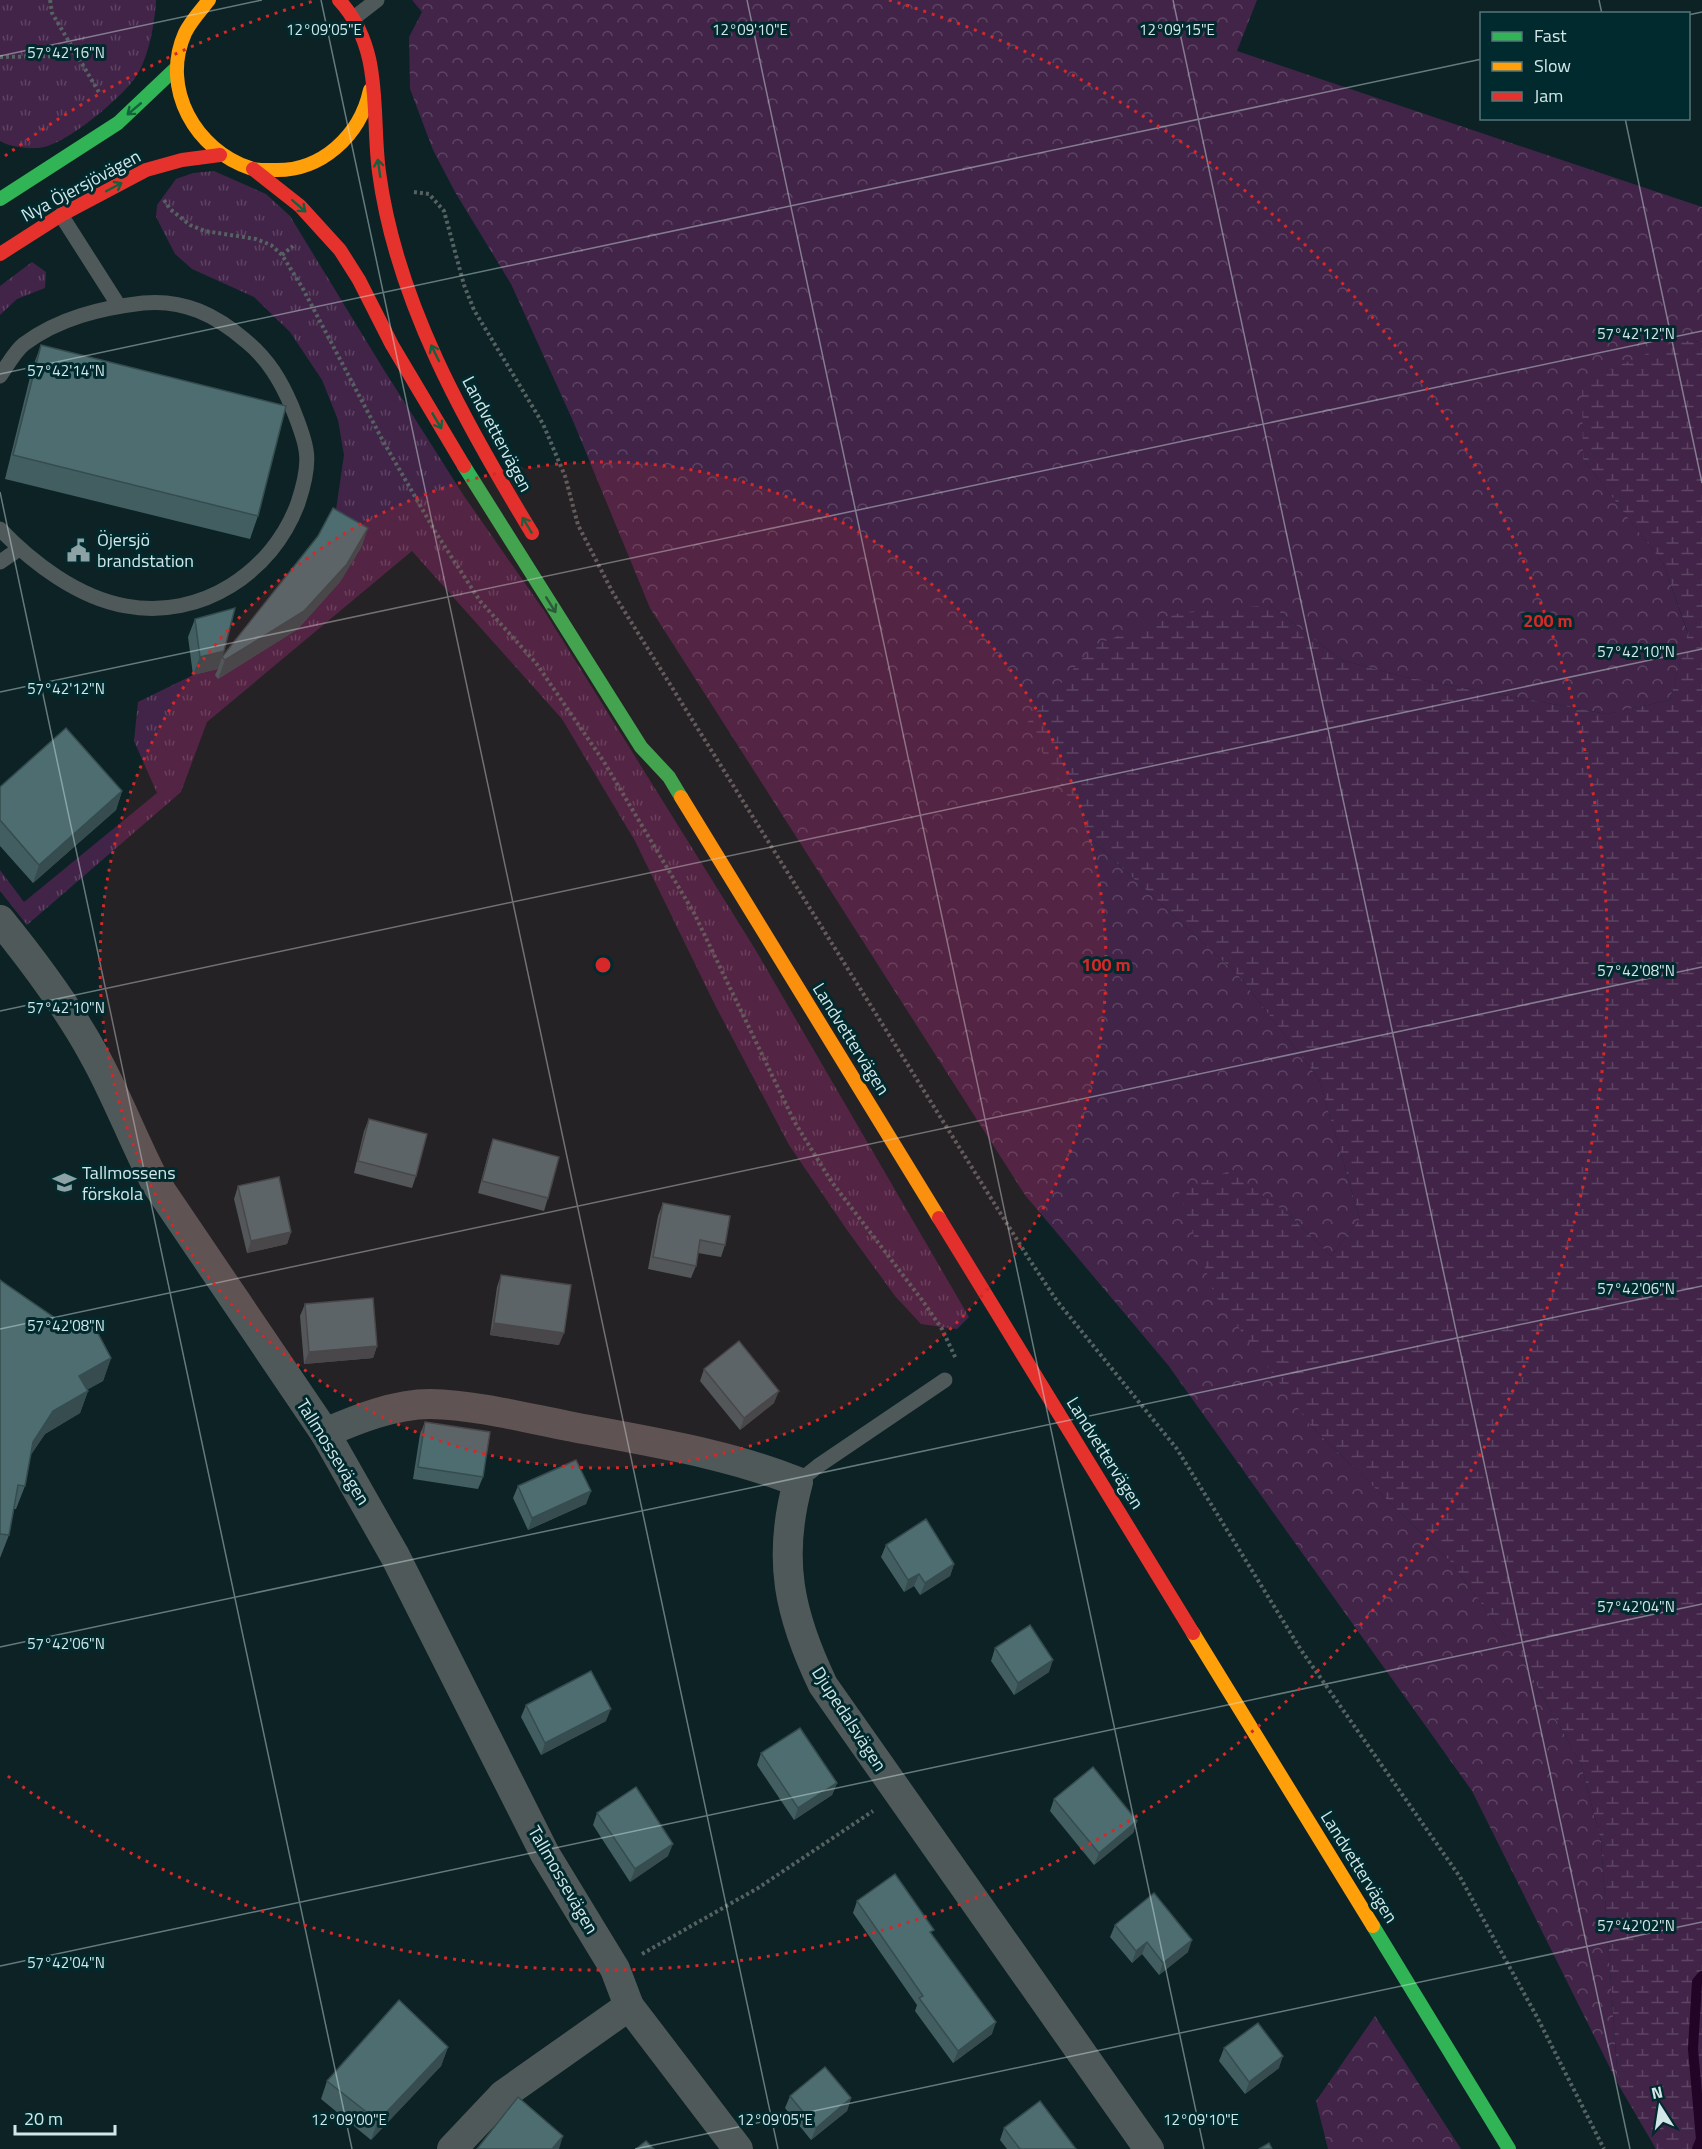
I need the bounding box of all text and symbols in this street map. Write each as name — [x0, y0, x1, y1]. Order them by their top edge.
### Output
legend — [1480, 12, 1690, 120]
text: 12°09'05"E — [286, 18, 362, 41]
text: 12°09'10"E — [712, 18, 788, 41]
text: 12°09'15"E — [1139, 18, 1215, 41]
text: Fast — [1534, 22, 1567, 49]
text: 57°42'16"N — [27, 41, 105, 64]
text: Slow — [1534, 52, 1571, 79]
text: Jam — [1534, 82, 1563, 109]
one-way arrow — [127, 102, 142, 116]
street label: Nya Öjersjövägen — [16, 143, 145, 228]
one-way arrow — [374, 158, 385, 178]
one-way arrow — [104, 181, 122, 192]
one-way arrow — [290, 198, 306, 212]
text: 57°42'12"N — [1597, 322, 1675, 345]
one-way arrow — [429, 345, 441, 363]
text: 57°42'14"N — [27, 359, 105, 382]
street label: Landvettervägen — [456, 371, 539, 497]
one-way arrow — [432, 412, 444, 429]
one-way arrow — [520, 517, 532, 534]
place label: Öjersjö brandstation — [97, 526, 194, 574]
public building icon: Öjersjö brandstation — [66, 537, 92, 563]
one-way arrow — [545, 596, 557, 613]
text: 200 m — [1523, 607, 1573, 634]
text: 57°42'10"N — [1597, 640, 1675, 663]
text: 57°42'12"N — [27, 677, 105, 700]
text: 100 m — [1081, 951, 1131, 978]
centre of rings — [593, 955, 613, 975]
text: 57°42'08"N — [1597, 959, 1675, 982]
street label: Landvettervägen — [806, 977, 897, 1100]
text: 57°42'10"N — [27, 996, 105, 1019]
place label: Tallmossens förskola — [82, 1159, 176, 1207]
school or university icon: Tallmossens förskola — [51, 1170, 77, 1196]
text: 57°42'06"N — [1597, 1277, 1675, 1300]
text: 57°42'08"N — [27, 1314, 105, 1337]
street label: Landvettervägen — [1060, 1391, 1151, 1514]
street label: Tallmossevägen — [290, 1393, 377, 1510]
text: 57°42'04"N — [1597, 1595, 1675, 1618]
text: 57°42'06"N — [27, 1632, 105, 1655]
street label: Djupedalsvägen — [805, 1661, 893, 1776]
street label: Landvettervägen — [1314, 1805, 1405, 1928]
street label: Tallmossevägen — [521, 1821, 605, 1939]
text: 57°42'02"N — [1597, 1914, 1675, 1937]
text: 57°42'04"N — [27, 1951, 105, 1974]
north arrow — [1630, 2077, 1690, 2137]
text: N — [1649, 2079, 1665, 2105]
scale bar — [15, 2098, 116, 2136]
text: 20 m — [24, 2105, 63, 2132]
text: 12°09'00"E — [311, 2108, 387, 2131]
text: 12°09'05"E — [737, 2108, 813, 2131]
text: 12°09'10"E — [1163, 2108, 1239, 2131]

